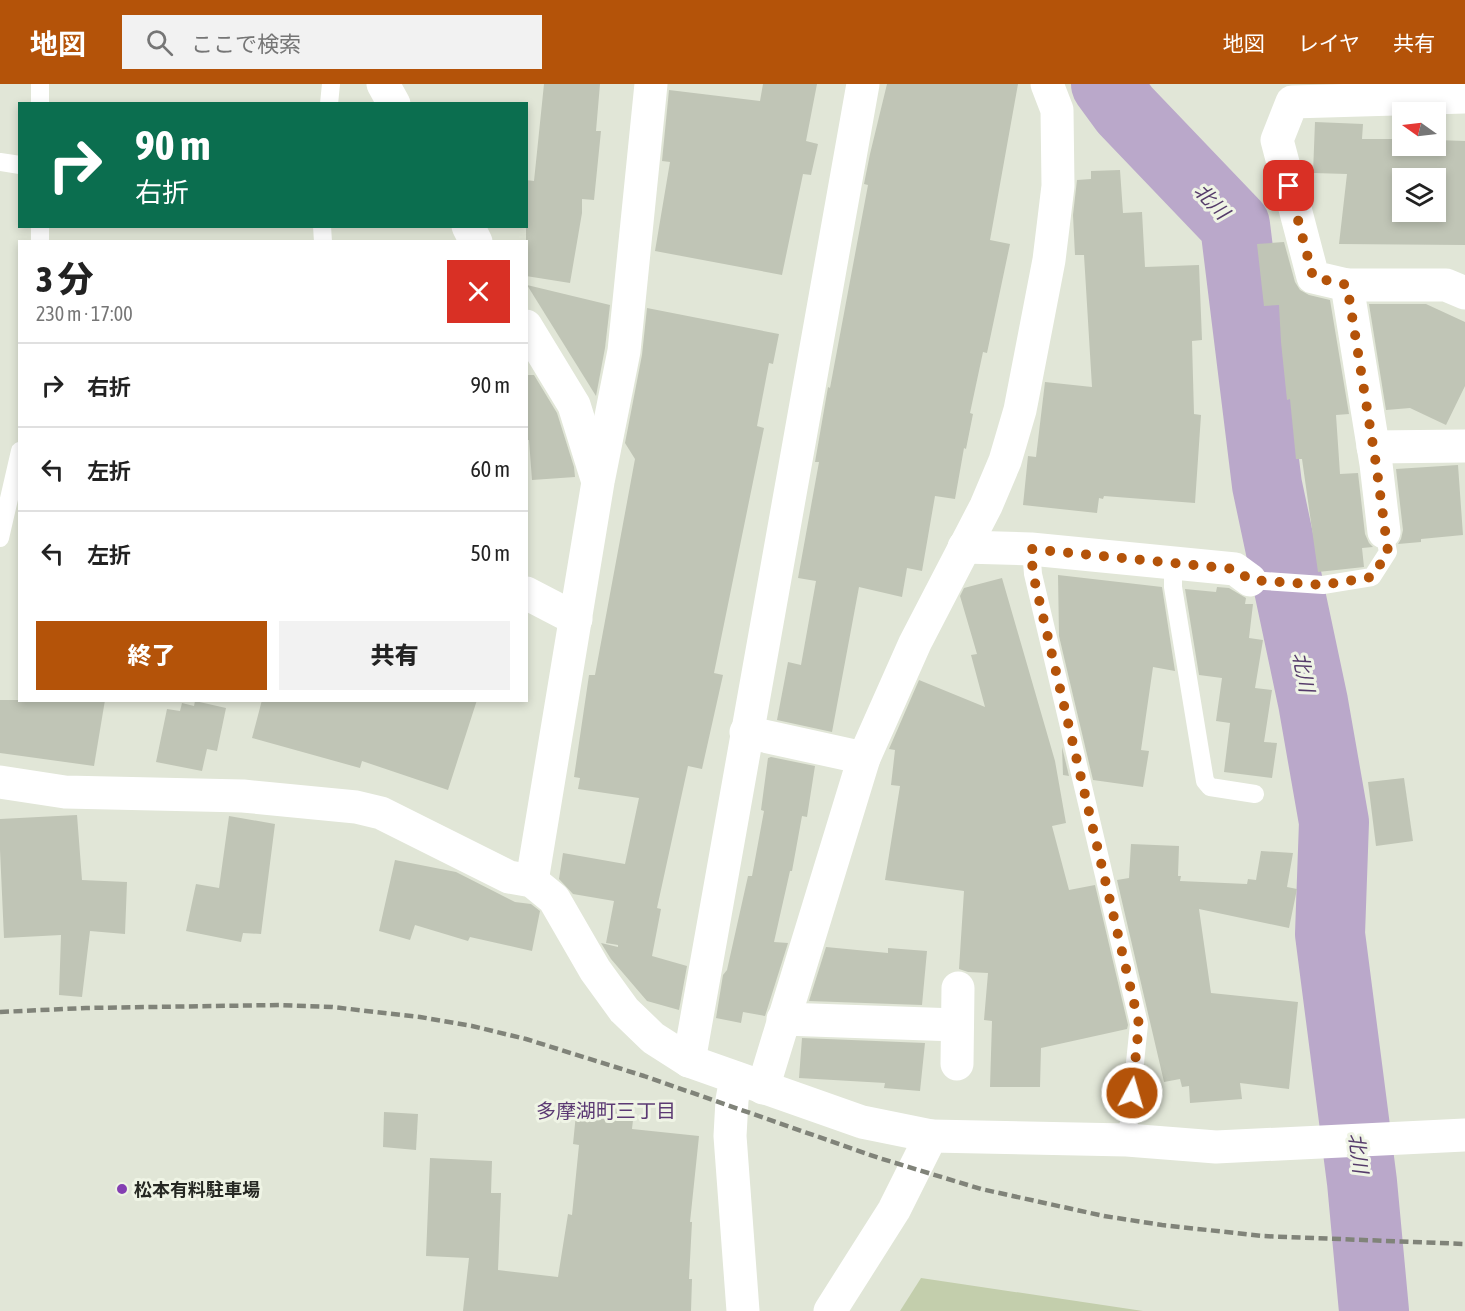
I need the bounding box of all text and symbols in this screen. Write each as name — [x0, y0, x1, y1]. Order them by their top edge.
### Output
search box — [122, 15, 542, 69]
icon: search — [143, 26, 176, 59]
text: 地図 — [30, 28, 86, 60]
text: ここで検索 — [191, 31, 301, 57]
text: 地図 — [1223, 31, 1265, 55]
text: レイヤ — [1298, 31, 1360, 55]
text: 共有 — [1393, 31, 1435, 55]
north arrow — [1392, 102, 1446, 156]
map controls — [1392, 102, 1446, 222]
text: 90 m — [135, 121, 210, 169]
icon: right — [36, 126, 114, 204]
pin — [1263, 160, 1314, 211]
button: layers — [1392, 168, 1446, 222]
icon: arrive — [1272, 169, 1305, 202]
text: 右折 — [135, 177, 189, 208]
water label: 北川 — [1190, 179, 1236, 225]
text: 3 分 — [36, 258, 94, 300]
button: close — [447, 260, 510, 323]
text: 230 m · 17:00 — [36, 302, 133, 325]
icon: right — [36, 369, 69, 402]
text: 90 m — [470, 372, 510, 398]
text: 右折 — [87, 374, 131, 400]
icon: left — [36, 453, 69, 486]
text: 60 m — [470, 456, 510, 482]
text: 左折 — [87, 458, 131, 484]
icon: left — [36, 537, 69, 570]
text: 50 m — [470, 540, 510, 566]
text: 左折 — [87, 542, 131, 568]
button: 終了 — [36, 621, 267, 690]
button: 共有 — [279, 621, 510, 690]
water label: 北川 — [1289, 650, 1319, 696]
position arrow — [1100, 1061, 1164, 1125]
district label: 多摩湖町三丁目 — [536, 1099, 676, 1122]
water label: 北川 — [1345, 1132, 1373, 1176]
place label: 松本有料駐車場 — [134, 1179, 260, 1200]
marker: 松本有料駐車場 — [115, 1182, 129, 1196]

